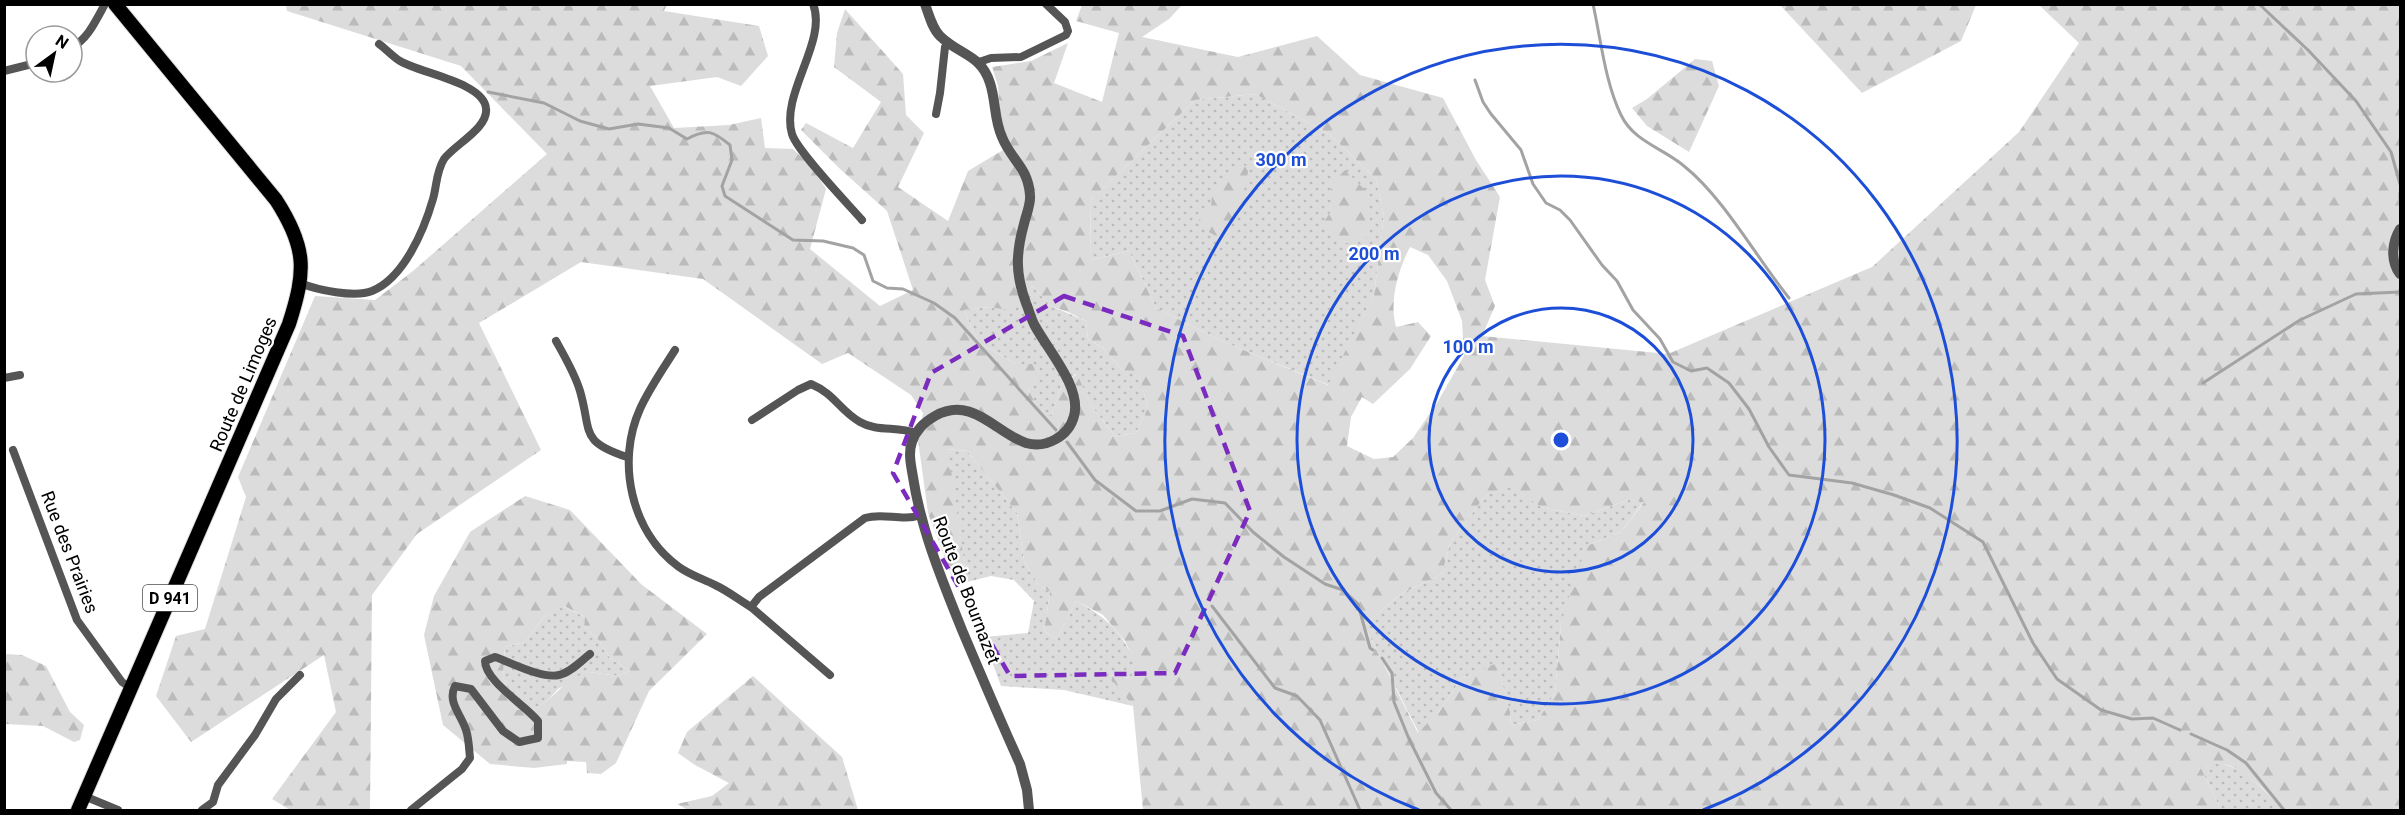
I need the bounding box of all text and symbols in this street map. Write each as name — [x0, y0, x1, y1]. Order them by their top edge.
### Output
north arrow — [24, 24, 84, 84]
text: N — [52, 31, 72, 53]
text: 300 m — [1255, 149, 1307, 170]
text: 200 m — [1348, 243, 1400, 264]
street label: Route de Limoges — [205, 313, 281, 455]
text: 100 m — [1442, 336, 1494, 357]
centre of rings — [1551, 430, 1571, 450]
street label: Rue des Prairies — [37, 488, 103, 616]
street label: Route de Bournazet — [929, 513, 1005, 667]
road number: D 941 — [143, 585, 197, 611]

